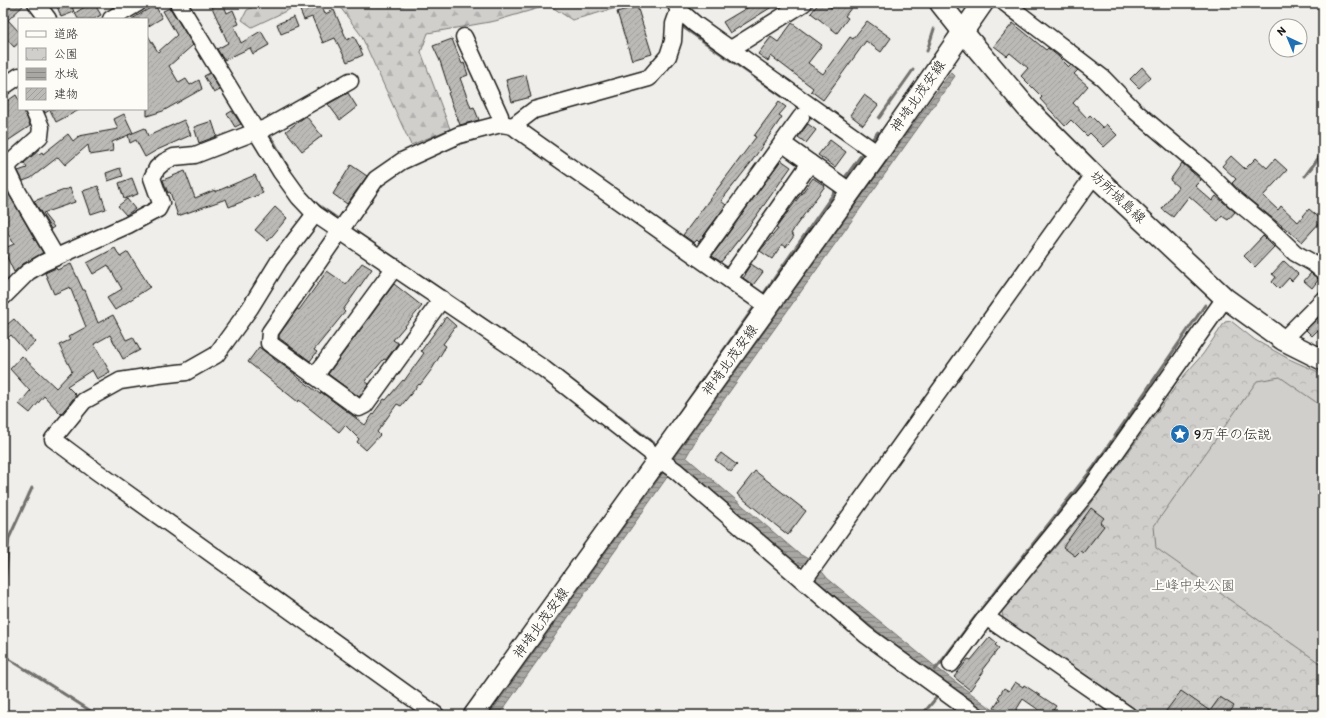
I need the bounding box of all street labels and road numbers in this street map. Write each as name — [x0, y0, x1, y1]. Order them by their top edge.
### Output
street label: 神埼北茂安線 — [887, 57, 949, 135]
street label: 坊所城島線 — [1087, 167, 1149, 227]
street label: 神埼北茂安線 — [698, 321, 762, 399]
street label: 神埼北茂安線 — [509, 584, 573, 662]

